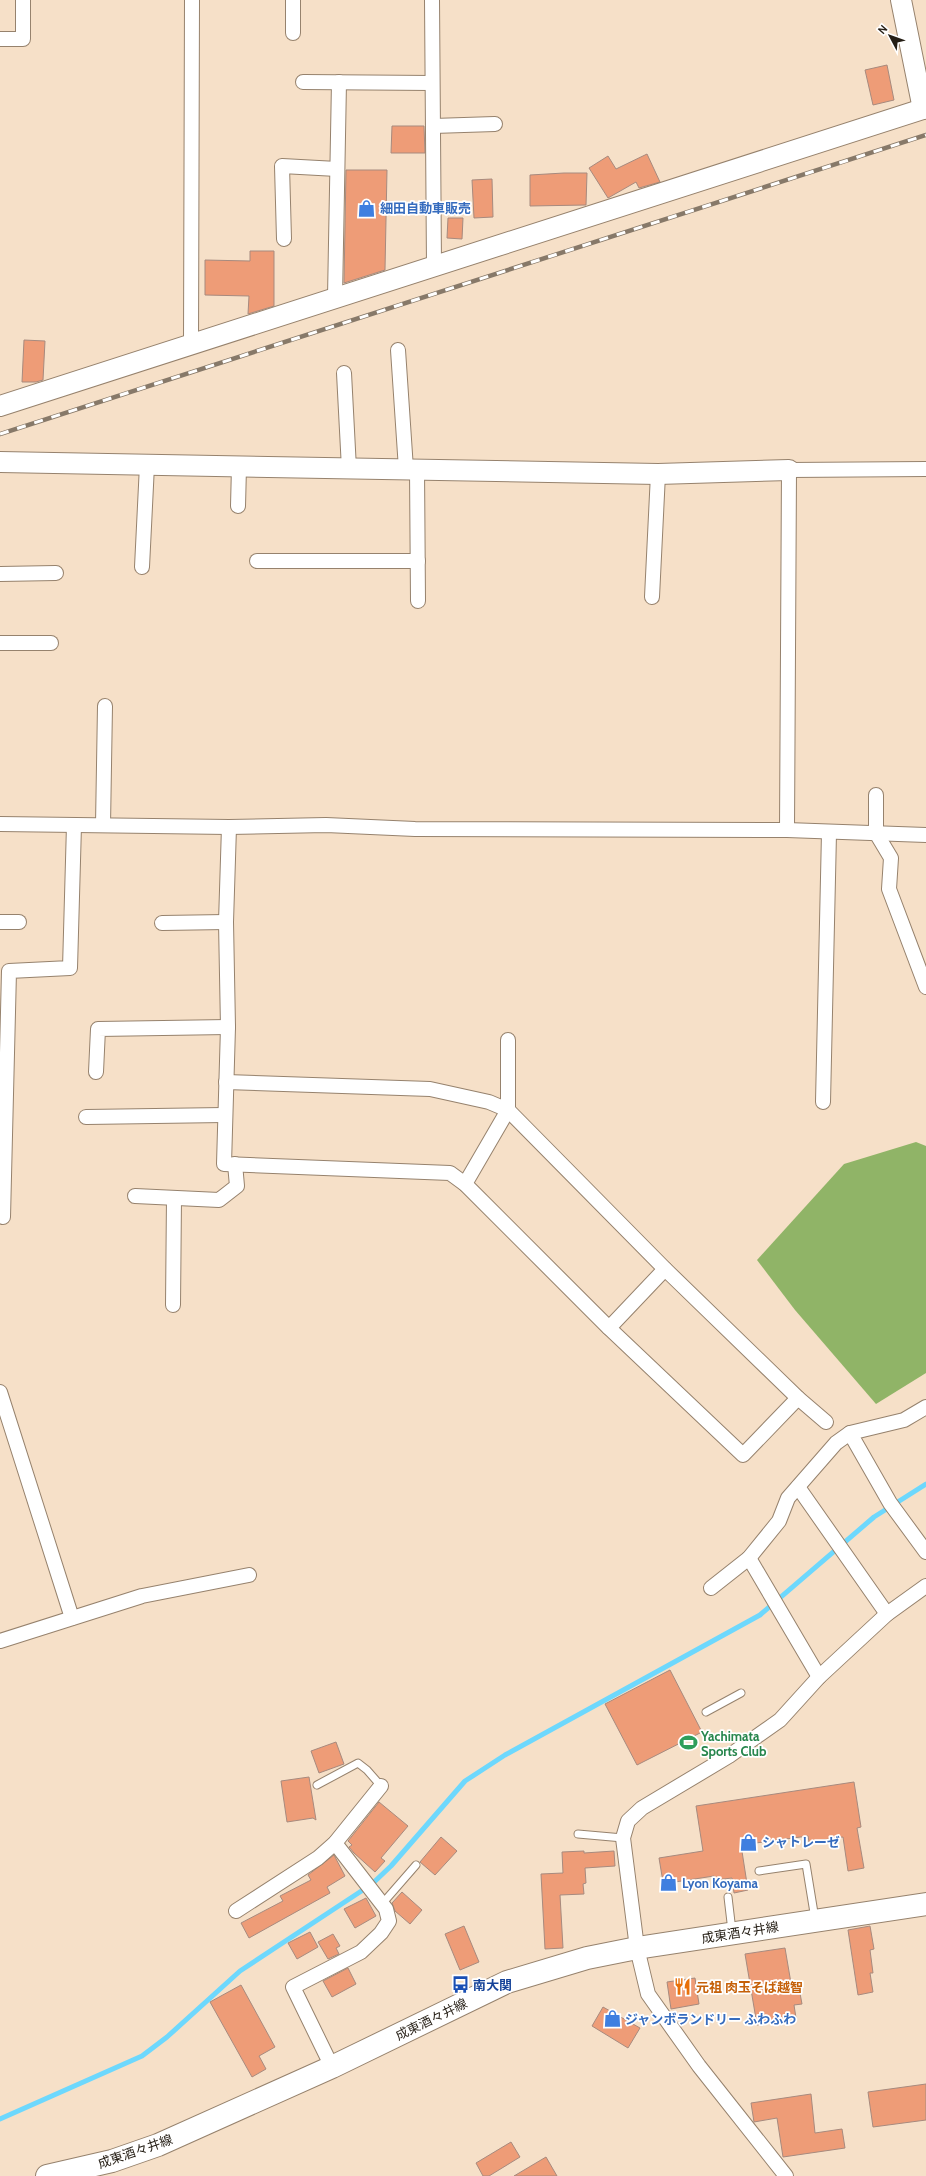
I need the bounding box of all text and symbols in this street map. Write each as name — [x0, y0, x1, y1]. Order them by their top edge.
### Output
north arrow — [870, 16, 910, 56]
text: N — [875, 22, 890, 37]
shop icon: 細田自動車販売 — [357, 198, 377, 218]
place label: 細田自動車販売 — [380, 200, 471, 216]
place label: Yachimata Sports Club — [700, 1728, 767, 1759]
sports icon: Yachimata Sports Club — [678, 1733, 698, 1753]
shop icon: シャトレーゼ — [739, 1832, 759, 1852]
place label: シャトレーゼ — [762, 1834, 840, 1850]
shop icon: Lyon Koyama — [659, 1873, 679, 1893]
place label: Lyon Koyama — [682, 1875, 759, 1891]
street label: 成東酒々井線 — [700, 1918, 780, 1946]
bus stop icon: 南大関 — [450, 1975, 470, 1995]
place label: 南大関 — [473, 1977, 512, 1993]
restaurant icon: 元祖 肉玉そば越智 — [673, 1977, 693, 1997]
place label: 元祖 肉玉そば越智 — [696, 1979, 803, 1995]
street label: 成東酒々井線 — [392, 1995, 470, 2043]
shop icon: ジャンボランドリー ふわふわ — [602, 2009, 622, 2029]
place label: ジャンボランドリー ふわふわ — [625, 2011, 796, 2027]
street label: 成東酒々井線 — [96, 2131, 174, 2171]

